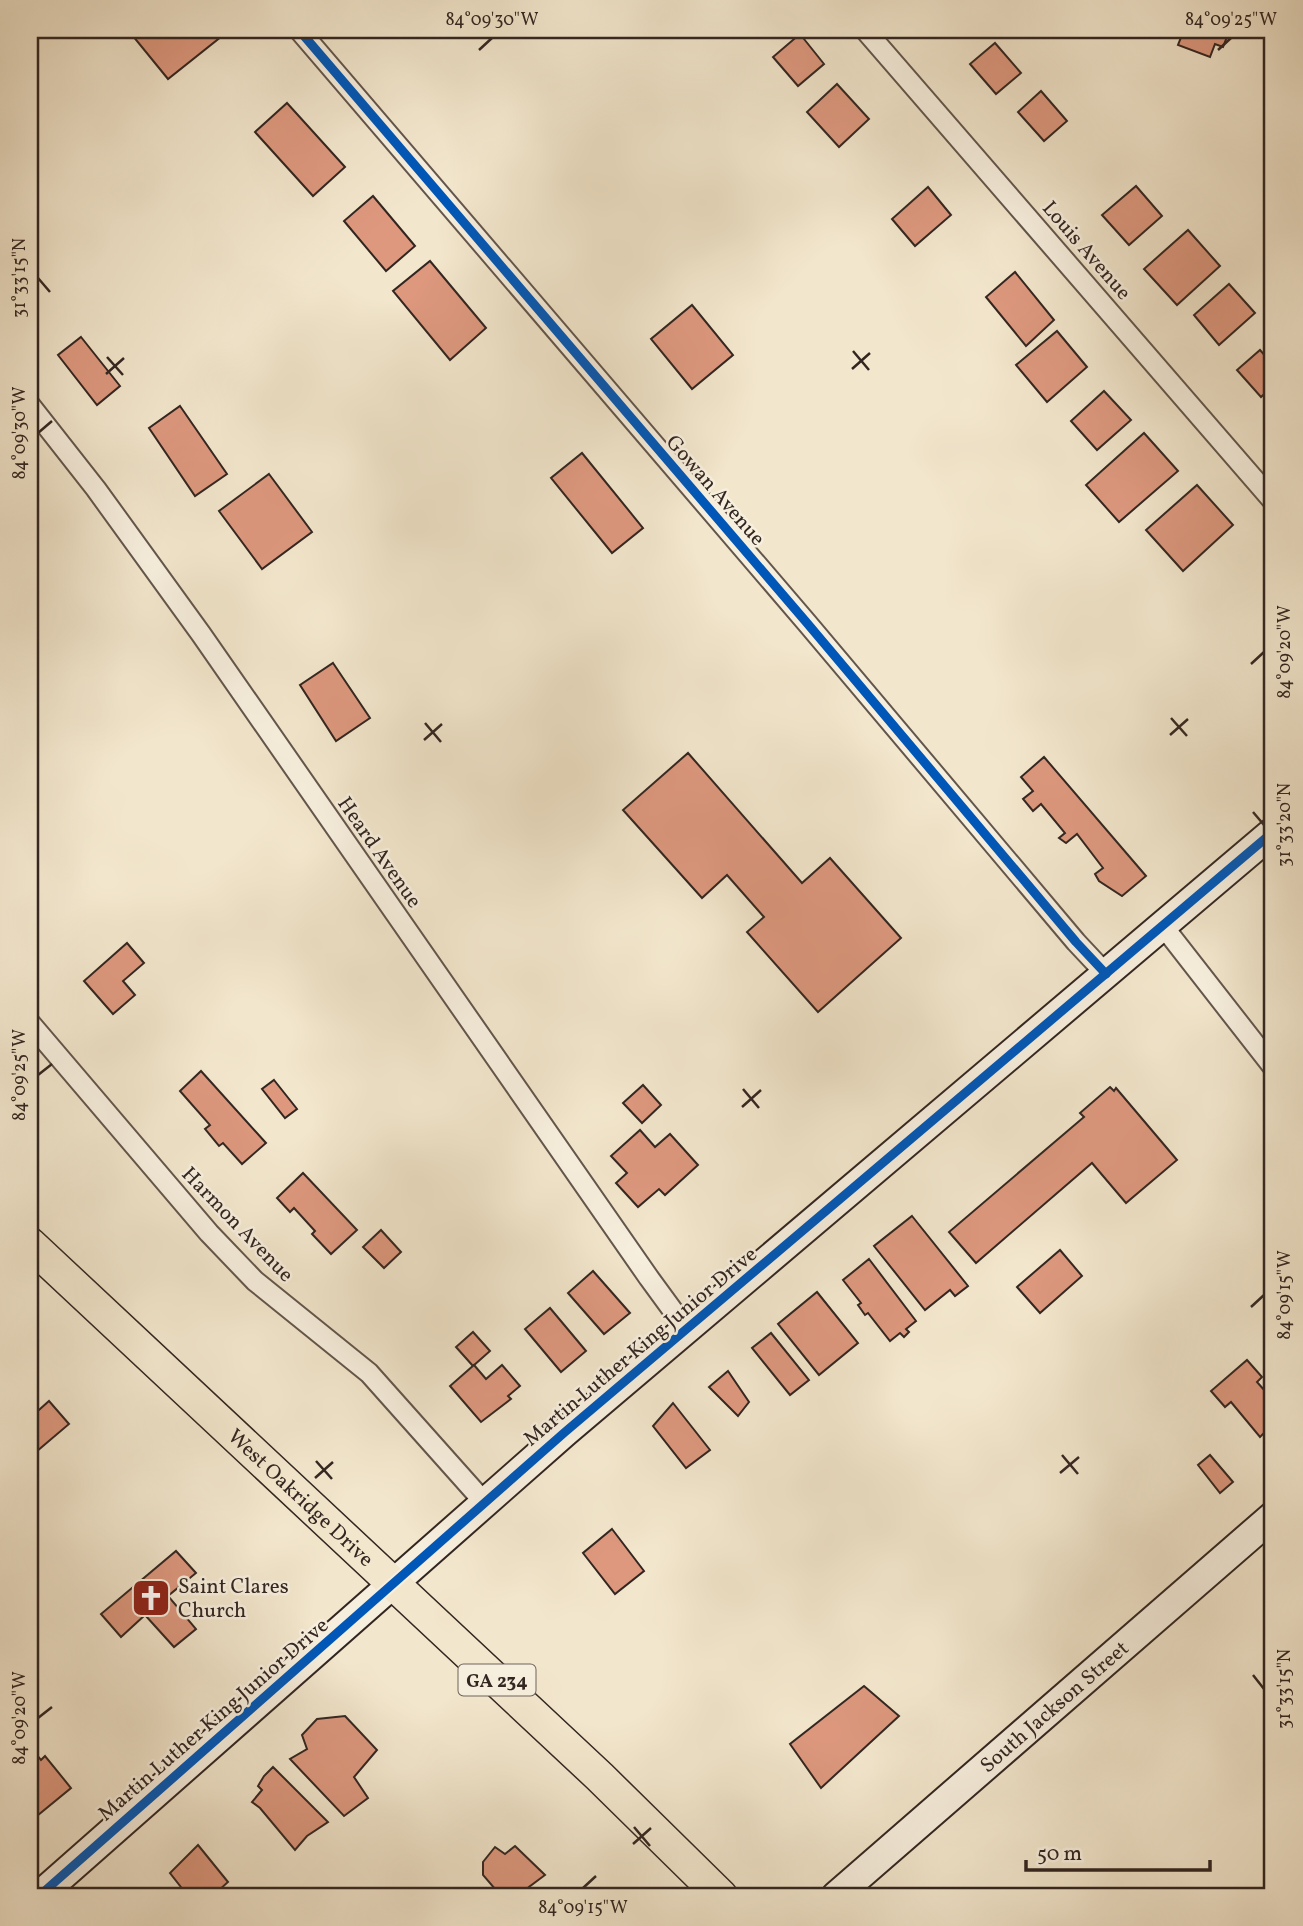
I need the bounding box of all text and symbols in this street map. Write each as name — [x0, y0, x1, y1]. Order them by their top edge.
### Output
text: 84°09'30"W — [445, 8, 539, 33]
text: 84°09'25"W — [1185, 8, 1277, 33]
street label: Louis Avenue — [1035, 195, 1137, 307]
text: 31°33'15"N — [8, 238, 33, 318]
text: 84°09'30"W — [8, 386, 33, 480]
street label: Gowan Avenue — [659, 429, 771, 553]
text: 84°09'20"W — [1273, 605, 1298, 699]
text: 31°33'20"N — [1273, 783, 1298, 867]
street label: Heard Avenue — [330, 791, 428, 914]
text: 84°09'25"W — [8, 1029, 33, 1121]
street label: Harmon Avenue — [174, 1161, 300, 1289]
street label: Martin Luther King Junior Drive — [518, 1241, 764, 1454]
text: 84°09'15"W — [1273, 1250, 1298, 1340]
street label: West Oakridge Drive — [220, 1423, 379, 1574]
place label: Saint Clares Church — [178, 1573, 289, 1626]
church icon: Saint Clares Church — [130, 1577, 172, 1619]
street label: Martin Luther King Junior Drive — [92, 1612, 336, 1828]
street label: South Jackson Street — [974, 1635, 1136, 1780]
text: 31°33'15"N — [1273, 1649, 1298, 1729]
road number: GA 234 — [458, 1664, 536, 1696]
text: 84°09'20"W — [8, 1671, 33, 1765]
scale bar — [1026, 1828, 1210, 1872]
text: 50 m — [1037, 1840, 1082, 1869]
text: 84°09'15"W — [538, 1896, 628, 1921]

